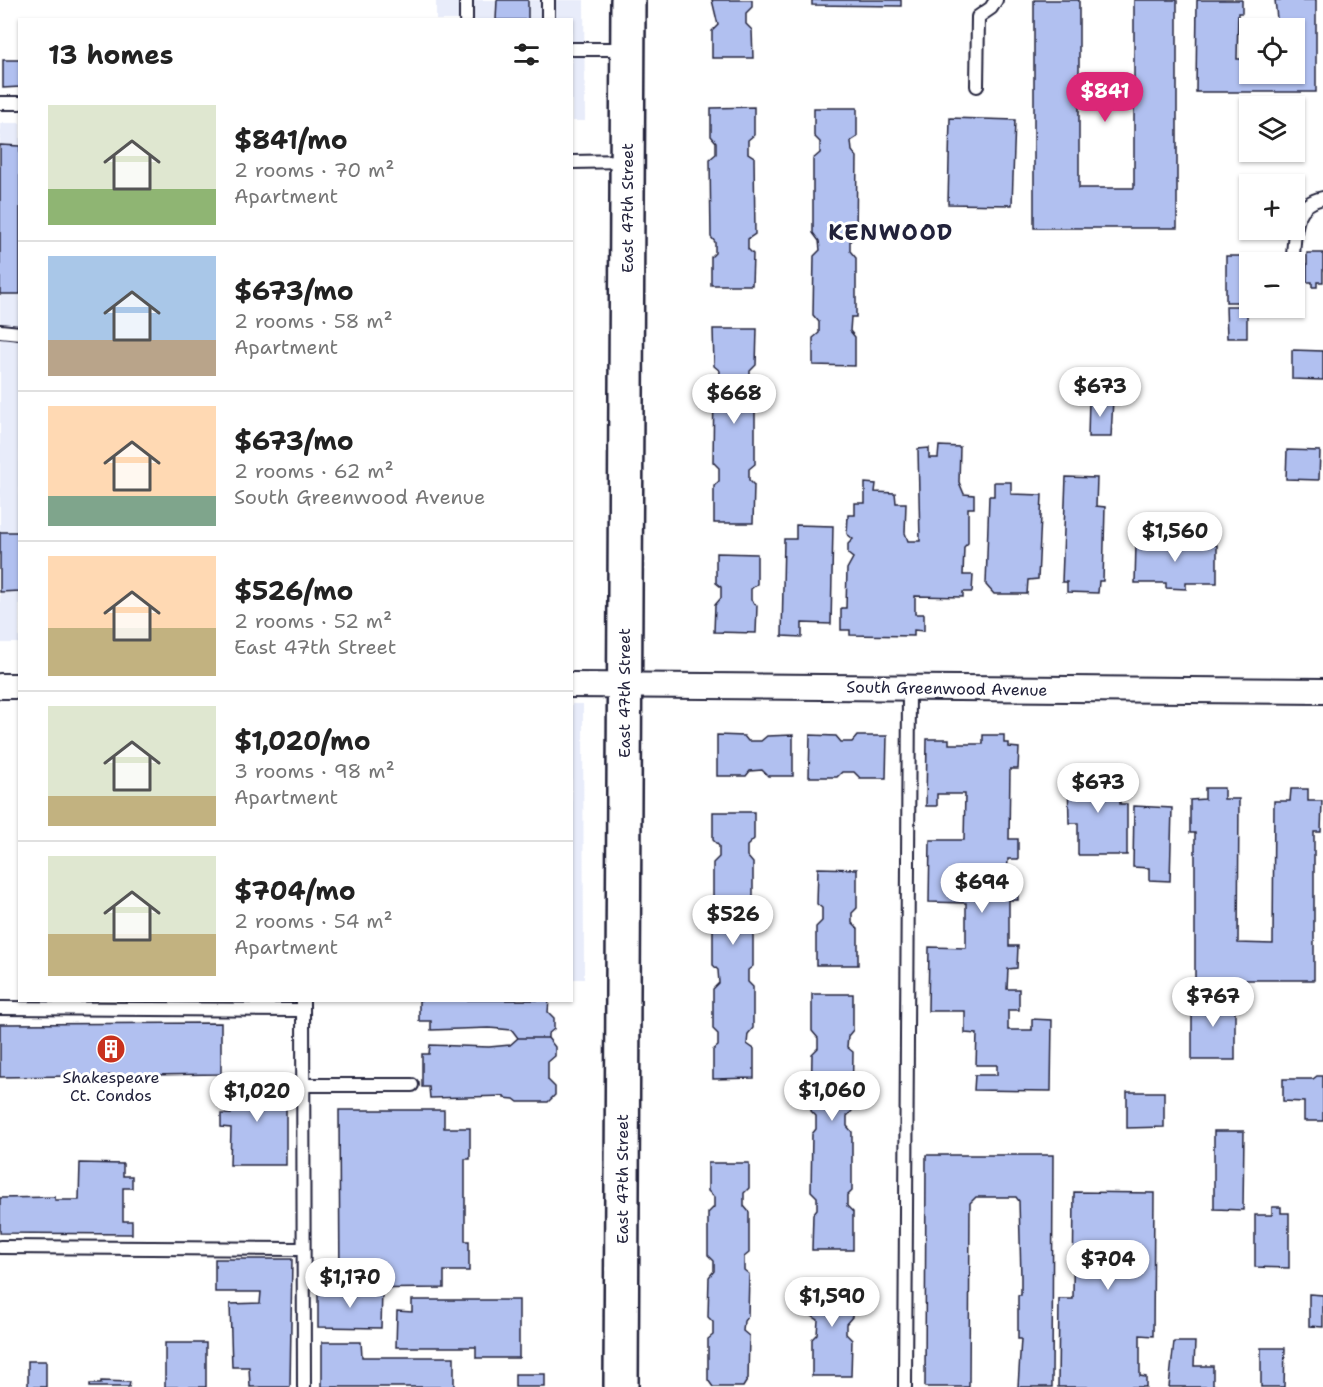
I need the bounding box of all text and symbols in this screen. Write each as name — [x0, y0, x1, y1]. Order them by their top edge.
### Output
map controls — [1239, 18, 1305, 318]
button: locate — [1239, 18, 1305, 84]
text: 13 homes — [48, 37, 174, 72]
icon: filters — [510, 38, 543, 71]
pin: $841 — [1069, 72, 1141, 123]
text: $841 — [1080, 78, 1130, 104]
button: layers — [1239, 96, 1305, 162]
text: $841/mo — [234, 122, 348, 157]
icon: home — [96, 129, 168, 201]
street label: East 47th Street — [617, 143, 638, 273]
text: 2 rooms · 70 m² — [234, 157, 395, 183]
button: + — [1239, 174, 1305, 240]
text: Apartment — [234, 183, 338, 209]
district label: KENWOOD — [828, 218, 954, 247]
button: − — [1239, 252, 1305, 318]
text: $673/mo — [234, 273, 354, 308]
icon: home — [96, 280, 168, 352]
text: 2 rooms · 58 m² — [234, 308, 393, 334]
text: Apartment — [234, 334, 338, 360]
pin: $673 — [1064, 367, 1136, 418]
text: $673 — [1073, 373, 1127, 399]
pin: $668 — [698, 374, 770, 425]
text: $668 — [706, 380, 762, 406]
text: $673/mo — [234, 423, 354, 458]
icon: home — [96, 430, 168, 502]
text: 2 rooms · 62 m² — [234, 458, 394, 484]
text: South Greenwood Avenue — [234, 484, 485, 510]
pin: $1,560 — [1126, 512, 1224, 563]
text: $1,560 — [1141, 518, 1209, 544]
text: $526/mo — [234, 573, 353, 608]
icon: home — [96, 580, 168, 652]
text: 2 rooms · 52 m² — [234, 608, 392, 634]
street label: East 47th Street — [614, 628, 635, 758]
text: East 47th Street — [234, 634, 396, 660]
street label: South Greenwood Avenue — [846, 676, 1048, 701]
text: $1,020/mo — [234, 723, 371, 758]
icon: home — [96, 730, 168, 802]
text: 3 rooms · 98 m² — [234, 758, 395, 784]
pin: $673 — [1062, 763, 1134, 814]
text: $673 — [1071, 769, 1125, 795]
text: Apartment — [234, 784, 338, 810]
pin: $694 — [946, 863, 1018, 914]
text: $694 — [955, 869, 1009, 895]
text: $704/mo — [234, 873, 356, 908]
icon: home — [96, 880, 168, 952]
pin: $526 — [697, 895, 769, 946]
text: $526 — [706, 901, 760, 927]
text: 2 rooms · 54 m² — [234, 908, 393, 934]
text: Apartment — [234, 934, 338, 960]
pin: $767 — [1177, 977, 1249, 1028]
text: $767 — [1186, 983, 1240, 1009]
building icon: Shakespeare Ct. Condos — [95, 1033, 127, 1065]
place label: Shakespeare Ct. Condos — [62, 1067, 160, 1106]
pin: $1,060 — [783, 1071, 881, 1122]
pin: $1,020 — [208, 1072, 306, 1123]
text: $1,060 — [798, 1077, 866, 1103]
text: $1,020 — [223, 1078, 291, 1104]
street label: East 47th Street — [612, 1114, 633, 1244]
pin: $704 — [1072, 1240, 1144, 1291]
text: $704 — [1080, 1246, 1136, 1272]
pin: $1,170 — [301, 1258, 399, 1309]
text: $1,170 — [319, 1264, 381, 1290]
pin: $1,590 — [783, 1277, 881, 1328]
text: $1,590 — [799, 1283, 865, 1309]

